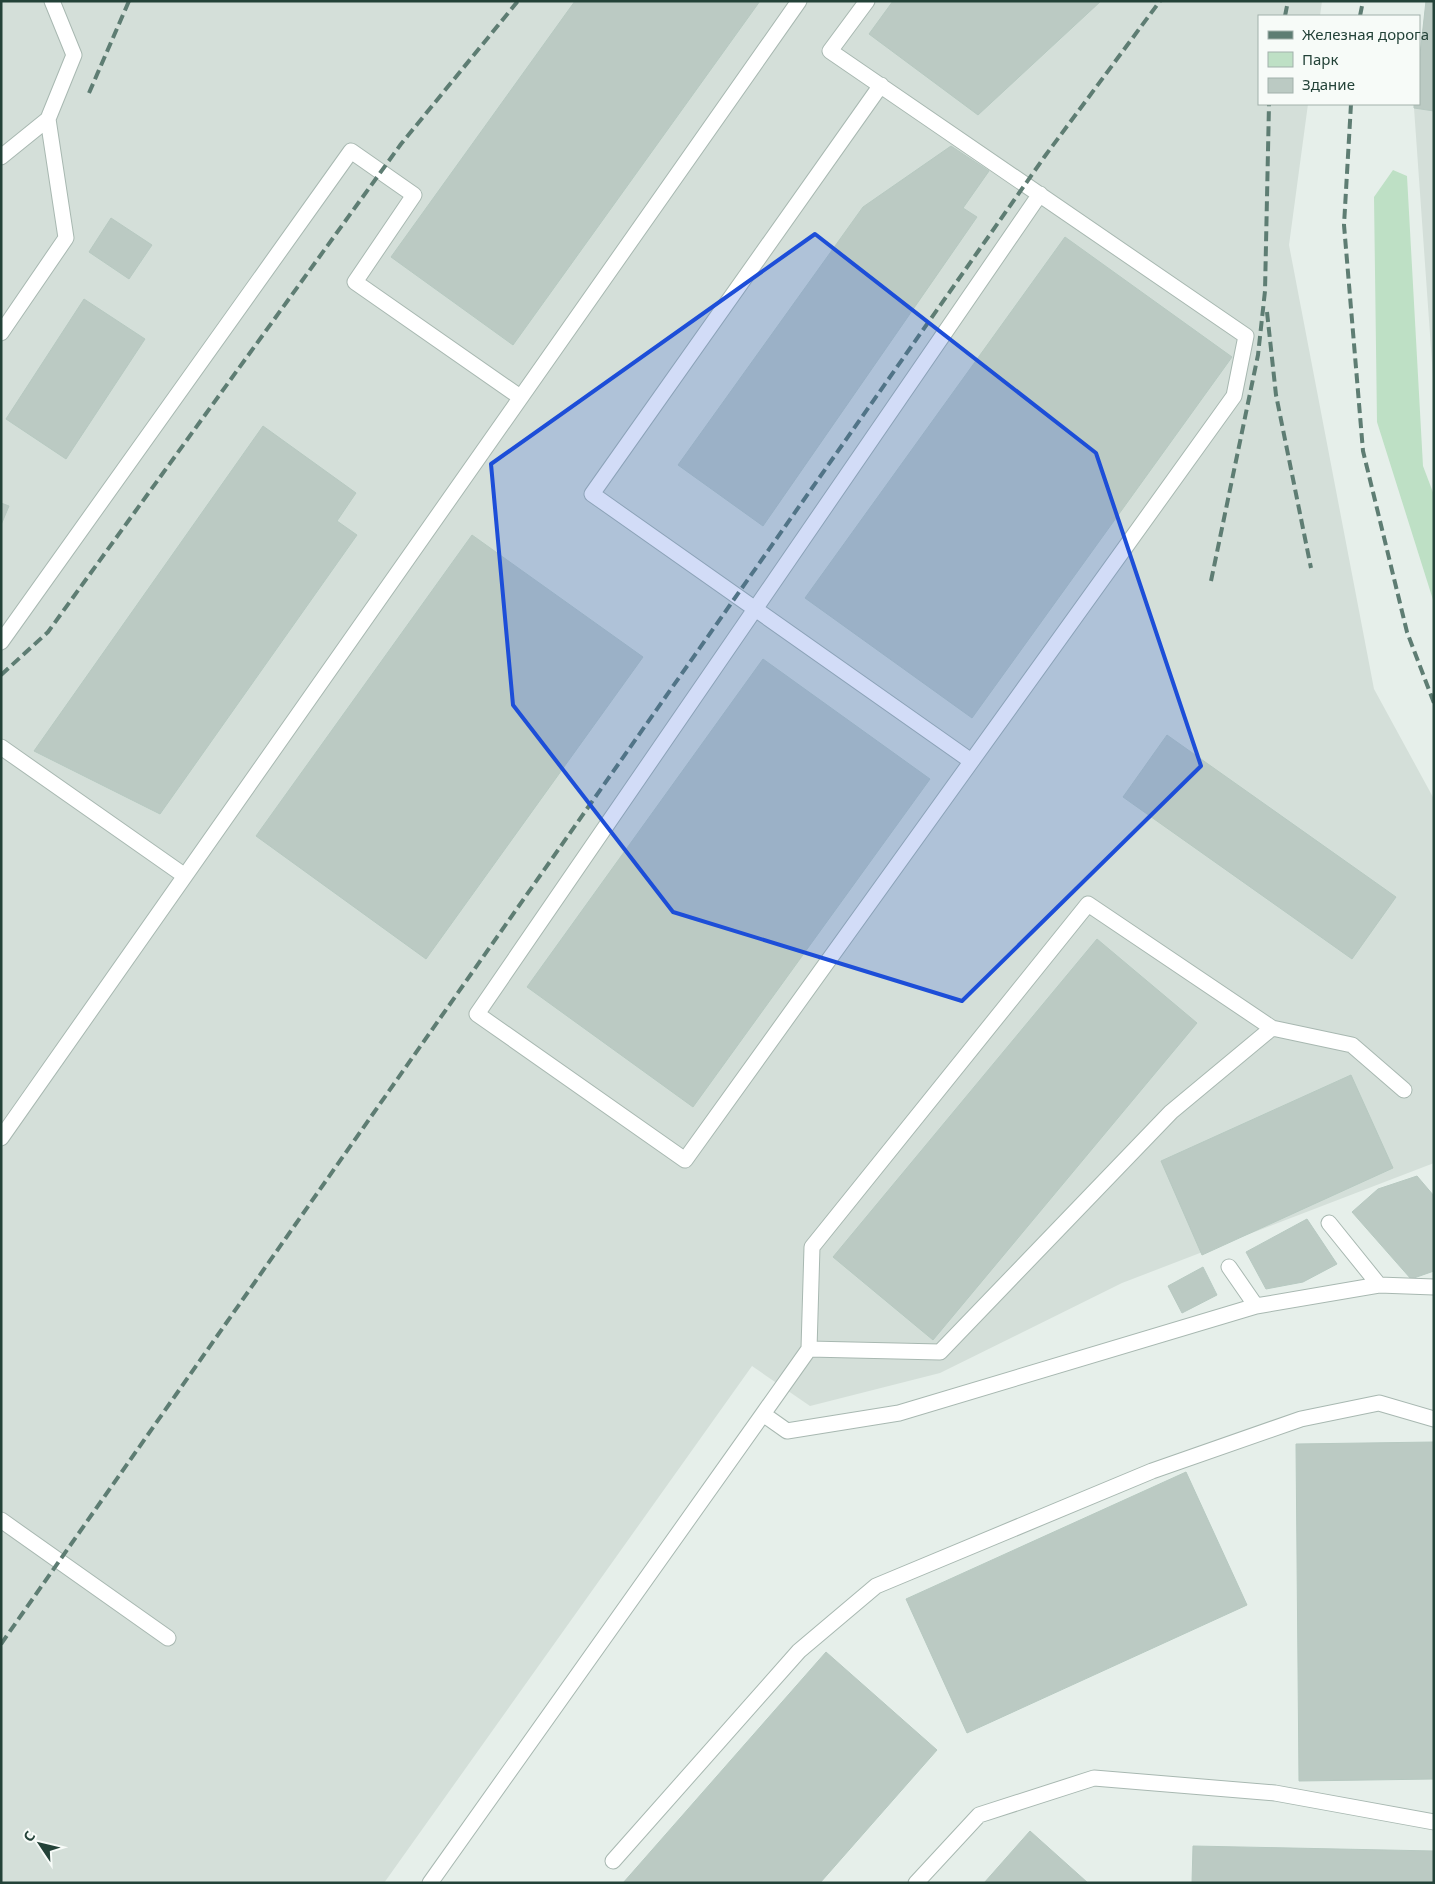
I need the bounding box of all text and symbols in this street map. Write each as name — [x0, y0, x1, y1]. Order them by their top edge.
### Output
legend — [1258, 15, 1420, 105]
text: Железная дорога — [1302, 24, 1429, 44]
text: Парк — [1302, 49, 1338, 69]
text: Здание — [1302, 74, 1355, 94]
north arrow — [15, 1819, 65, 1869]
text: С — [19, 1827, 39, 1845]

